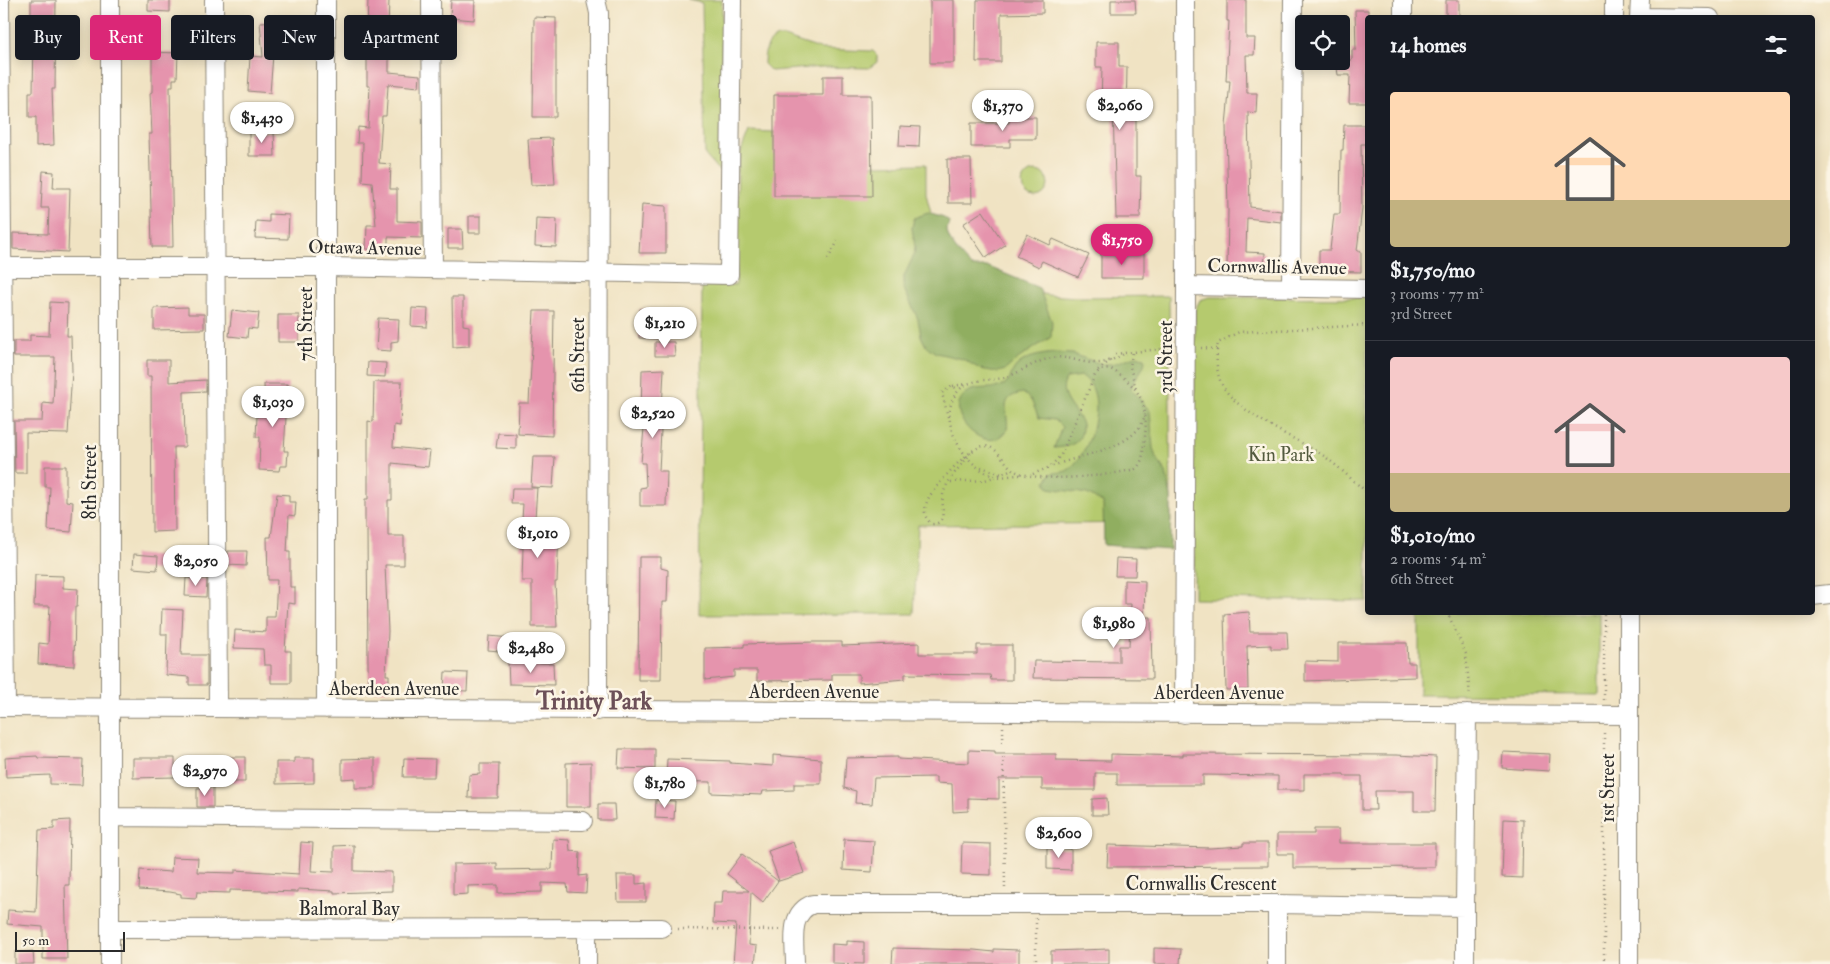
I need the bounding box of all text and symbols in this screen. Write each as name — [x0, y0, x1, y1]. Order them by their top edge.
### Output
chip: Buy — [15, 15, 80, 60]
chip: Rent — [90, 15, 161, 60]
chip: Filters — [171, 15, 254, 60]
chip: New — [264, 15, 334, 60]
chip: Apartment — [344, 15, 457, 60]
map controls — [1295, 15, 1350, 70]
button: locate — [1295, 15, 1350, 70]
icon: filters — [1762, 31, 1790, 59]
text: 14 homes — [1390, 32, 1467, 59]
pin: $2,060 — [1079, 88, 1161, 131]
pin: $1,370 — [962, 90, 1044, 132]
text: $2,060 — [1097, 95, 1143, 115]
text: $1,370 — [983, 96, 1023, 116]
pin: $1,430 — [221, 102, 303, 144]
text: $1,430 — [241, 108, 283, 128]
icon: home — [1545, 124, 1635, 214]
pin: $1,750 — [1081, 224, 1163, 266]
text: $1,750 — [1102, 230, 1142, 250]
street label: Ottawa Avenue — [308, 235, 422, 261]
street label: Cornwallis Avenue — [1207, 254, 1347, 280]
text: $1,750/mo — [1390, 257, 1475, 284]
text: 3 rooms · 77 m² — [1390, 284, 1484, 304]
street label: 7th Street — [294, 287, 318, 361]
text: 3rd Street — [1390, 304, 1452, 324]
pin: $1,210 — [624, 306, 706, 349]
text: $1,210 — [645, 313, 685, 333]
street label: 6th Street — [566, 317, 590, 393]
street label: 3rd Street — [1154, 320, 1178, 394]
pin: $1,030 — [232, 386, 314, 428]
icon: home — [1545, 390, 1635, 480]
text: $1,030 — [252, 392, 294, 412]
pin: $2,520 — [612, 396, 694, 439]
text: $2,520 — [631, 403, 675, 423]
park label: Kin Park — [1248, 443, 1314, 467]
street label: 8th Street — [78, 445, 102, 519]
pin: $1,010 — [497, 516, 579, 559]
text: $1,010/mo — [1390, 522, 1475, 549]
text: $1,010 — [518, 523, 558, 543]
pin: $2,050 — [155, 544, 237, 587]
text: 2 rooms · 54 m² — [1390, 549, 1486, 569]
text: $2,050 — [174, 551, 218, 571]
text: 6th Street — [1390, 569, 1454, 589]
pin: $1,980 — [1073, 606, 1155, 649]
text: $1,980 — [1093, 613, 1135, 633]
pin: $2,480 — [490, 632, 572, 674]
text: $2,480 — [508, 638, 554, 658]
street label: Aberdeen Avenue — [328, 677, 459, 701]
street label: Aberdeen Avenue — [748, 680, 879, 704]
street label: Aberdeen Avenue — [1153, 681, 1284, 705]
district label: Trinity Park — [535, 686, 653, 717]
street label: 1st Street — [1596, 753, 1620, 823]
pin: $2,970 — [164, 754, 246, 797]
text: $2,970 — [183, 761, 227, 781]
pin: $1,780 — [624, 766, 706, 809]
text: $1,780 — [644, 773, 686, 793]
pin: $2,600 — [1018, 816, 1100, 859]
text: $2,600 — [1036, 823, 1082, 843]
street label: Cornwallis Crescent — [1125, 872, 1277, 896]
street label: Balmoral Bay — [298, 897, 400, 921]
scale bar — [15, 929, 125, 952]
text: 50 m — [22, 932, 49, 949]

